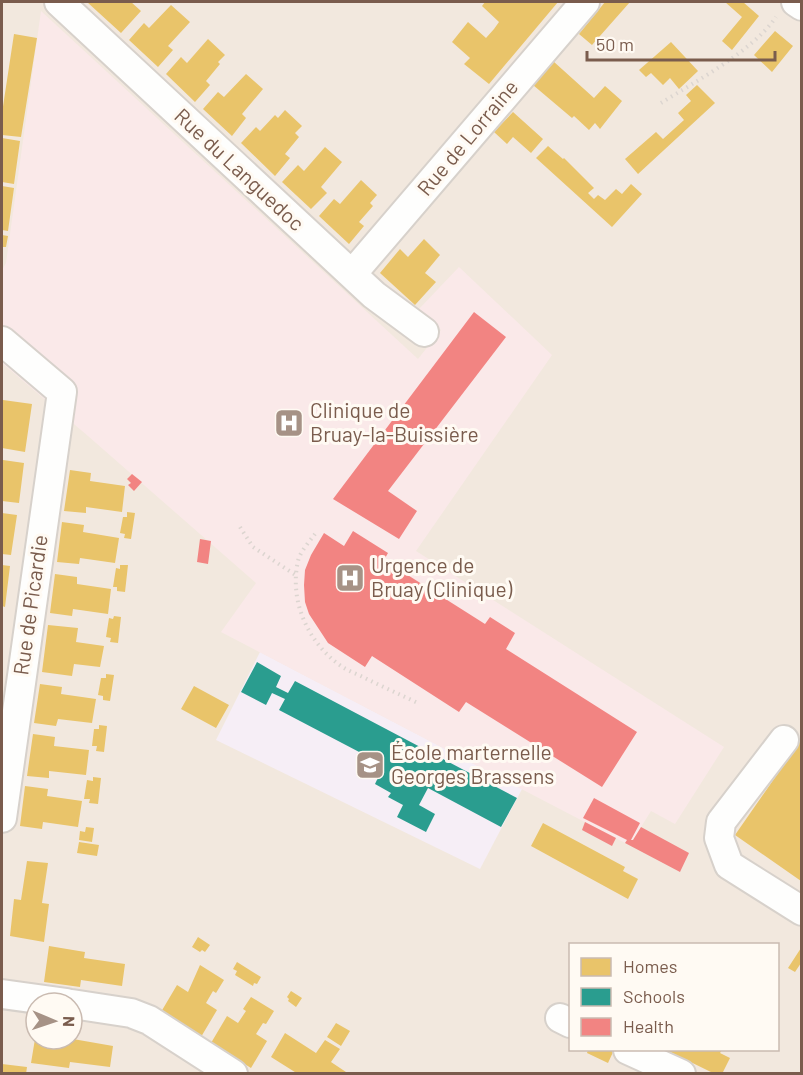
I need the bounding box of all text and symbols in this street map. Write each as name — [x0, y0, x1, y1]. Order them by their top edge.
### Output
scale bar — [587, 24, 774, 62]
text: 50 m — [596, 33, 634, 55]
street label: Rue de Lorraine — [411, 74, 523, 200]
street label: Rue du Languedoc — [170, 102, 310, 235]
place label: Clinique de Bruay-la-Buissière — [310, 397, 479, 446]
hospital icon: Clinique de Bruay-la-Buissière — [273, 407, 305, 439]
street label: Rue de Picardie — [7, 533, 52, 677]
place label: Urgence de Bruay (Clinique) — [371, 552, 513, 601]
hospital icon: Urgence de Bruay (Clinique) — [334, 562, 366, 594]
place label: École marternelle Georges Brassens — [391, 739, 554, 788]
school or university icon: École marternelle Georges Brassens — [354, 749, 386, 781]
legend — [569, 943, 779, 1051]
text: Homes — [623, 955, 677, 977]
text: Schools — [623, 985, 685, 1007]
north arrow — [24, 991, 84, 1051]
text: Health — [623, 1015, 674, 1037]
text: N — [60, 1016, 79, 1027]

